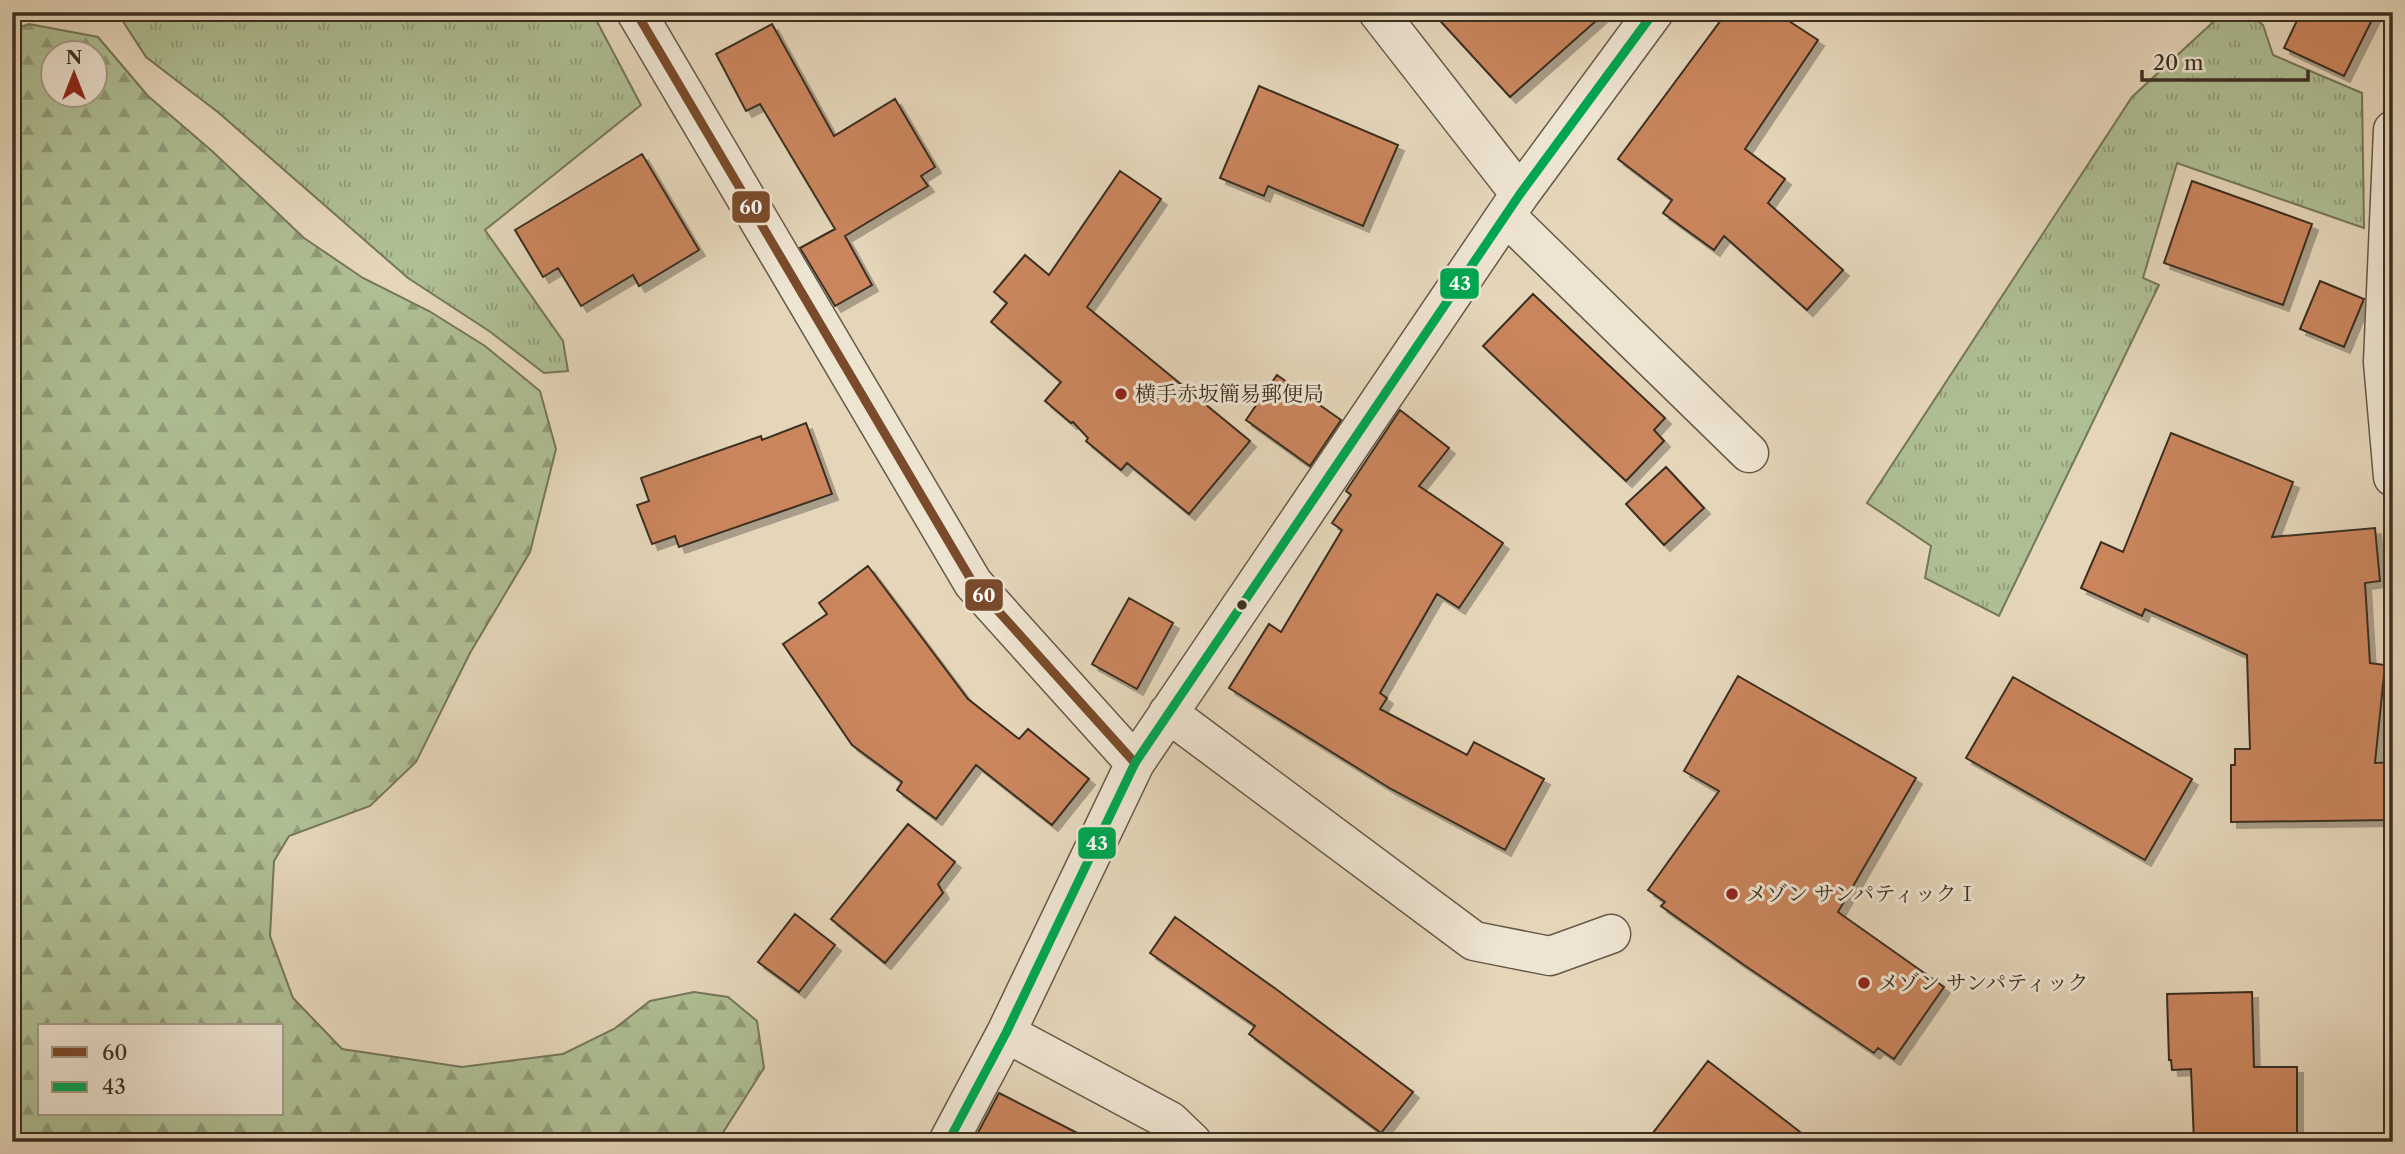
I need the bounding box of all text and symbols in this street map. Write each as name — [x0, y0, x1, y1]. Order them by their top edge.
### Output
north arrow — [38, 38, 108, 108]
scale bar — [2142, 38, 2309, 82]
text: N — [66, 46, 82, 69]
text: 20 m — [2153, 50, 2204, 75]
line badge: 60 — [731, 190, 771, 224]
text: 60 — [739, 196, 763, 219]
line badge: 43 — [1439, 267, 1480, 300]
text: 43 — [1449, 272, 1471, 295]
place label: 横手赤坂簡易郵便局 — [1135, 381, 1324, 406]
marker: 横手赤坂簡易郵便局 — [1113, 386, 1129, 402]
line badge: 60 — [964, 578, 1004, 612]
text: 60 — [972, 584, 996, 607]
unlabelled marker — [1235, 598, 1249, 612]
line badge: 43 — [1077, 826, 1117, 860]
text: 43 — [1086, 832, 1108, 855]
place label: メゾン サンパティックⅠ — [1746, 881, 1978, 906]
marker: メゾン サンパティックⅠ — [1724, 886, 1740, 902]
place label: メゾン サンパティック — [1878, 970, 2089, 995]
marker: メゾン サンパティック — [1856, 975, 1872, 991]
legend — [38, 1024, 284, 1116]
text: 60 — [102, 1040, 128, 1065]
text: 43 — [102, 1074, 126, 1099]

